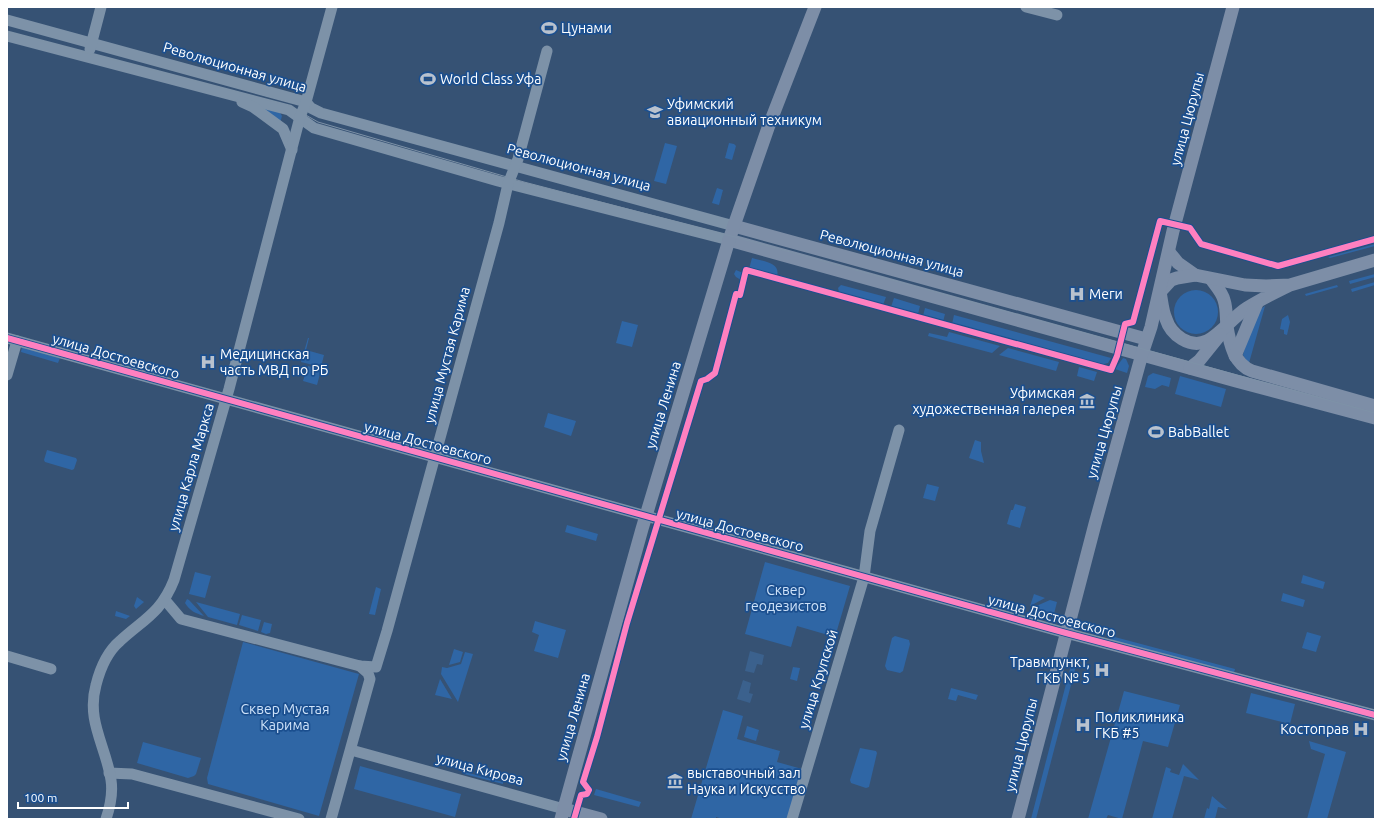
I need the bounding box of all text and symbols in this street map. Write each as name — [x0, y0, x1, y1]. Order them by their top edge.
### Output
sports icon: Цунами — [540, 19, 558, 37]
place label: Цунами — [561, 20, 612, 36]
street label: Революционная улица — [162, 39, 308, 95]
sports icon: World Class Уфа — [419, 70, 437, 88]
place label: World Class Уфа — [440, 71, 541, 87]
street label: улица Цюрупы — [1167, 71, 1207, 167]
place label: Уфимский авиационный техникум — [667, 96, 822, 128]
school or university icon: Уфимский авиационный техникум — [646, 103, 664, 121]
street label: Революционная улица — [505, 140, 653, 194]
street label: Революционная улица — [818, 226, 966, 280]
street label: улица Мустая Карима — [421, 285, 473, 425]
hospital icon: Меги — [1068, 285, 1086, 303]
place label: Меги — [1089, 286, 1123, 302]
street label: улица Достоевского — [51, 330, 181, 382]
place label: Медицинская часть МВД по РБ — [220, 346, 328, 378]
hospital icon: Медицинская часть МВД по РБ — [199, 353, 217, 371]
street label: улица Ленина — [642, 359, 684, 451]
street label: улица Цюрупы — [1083, 384, 1125, 480]
place label: Уфимская художественная галерея — [912, 385, 1075, 417]
museum icon: Уфимская художественная галерея — [1078, 392, 1096, 410]
street label: улица Карла Маркса — [165, 401, 217, 533]
street label: улица Достоевского — [362, 418, 494, 468]
sports icon: BabBallet — [1147, 423, 1165, 441]
place label: BabBallet — [1168, 424, 1229, 440]
street label: улица Достоевского — [674, 505, 806, 555]
park label: Сквер геодезистов — [745, 582, 827, 614]
street label: улица Достоевского — [986, 591, 1118, 641]
street label: улица Крупской — [795, 627, 841, 731]
place label: Травмпункт, ГКБ № 5 — [1010, 654, 1090, 686]
hospital icon: Травмпункт, ГКБ № 5 — [1093, 661, 1111, 679]
street label: улица Ленина — [553, 671, 593, 763]
street label: улица Цюрупы — [1002, 697, 1040, 793]
park label: Сквер Мустая Карима — [240, 701, 330, 733]
place label: Поликлиника ГКБ #5 — [1095, 709, 1184, 741]
hospital icon: Поликлиника ГКБ #5 — [1074, 716, 1092, 734]
hospital icon: Костоправ — [1352, 720, 1370, 738]
place label: Костоправ — [1280, 721, 1349, 737]
street label: улица Кирова — [435, 750, 525, 788]
place label: выставочный зал Наука и Искусство — [687, 765, 806, 797]
museum icon: выставочный зал Наука и Искусство — [666, 772, 684, 790]
scale bar — [18, 784, 128, 810]
text: 100 m — [24, 791, 57, 804]

